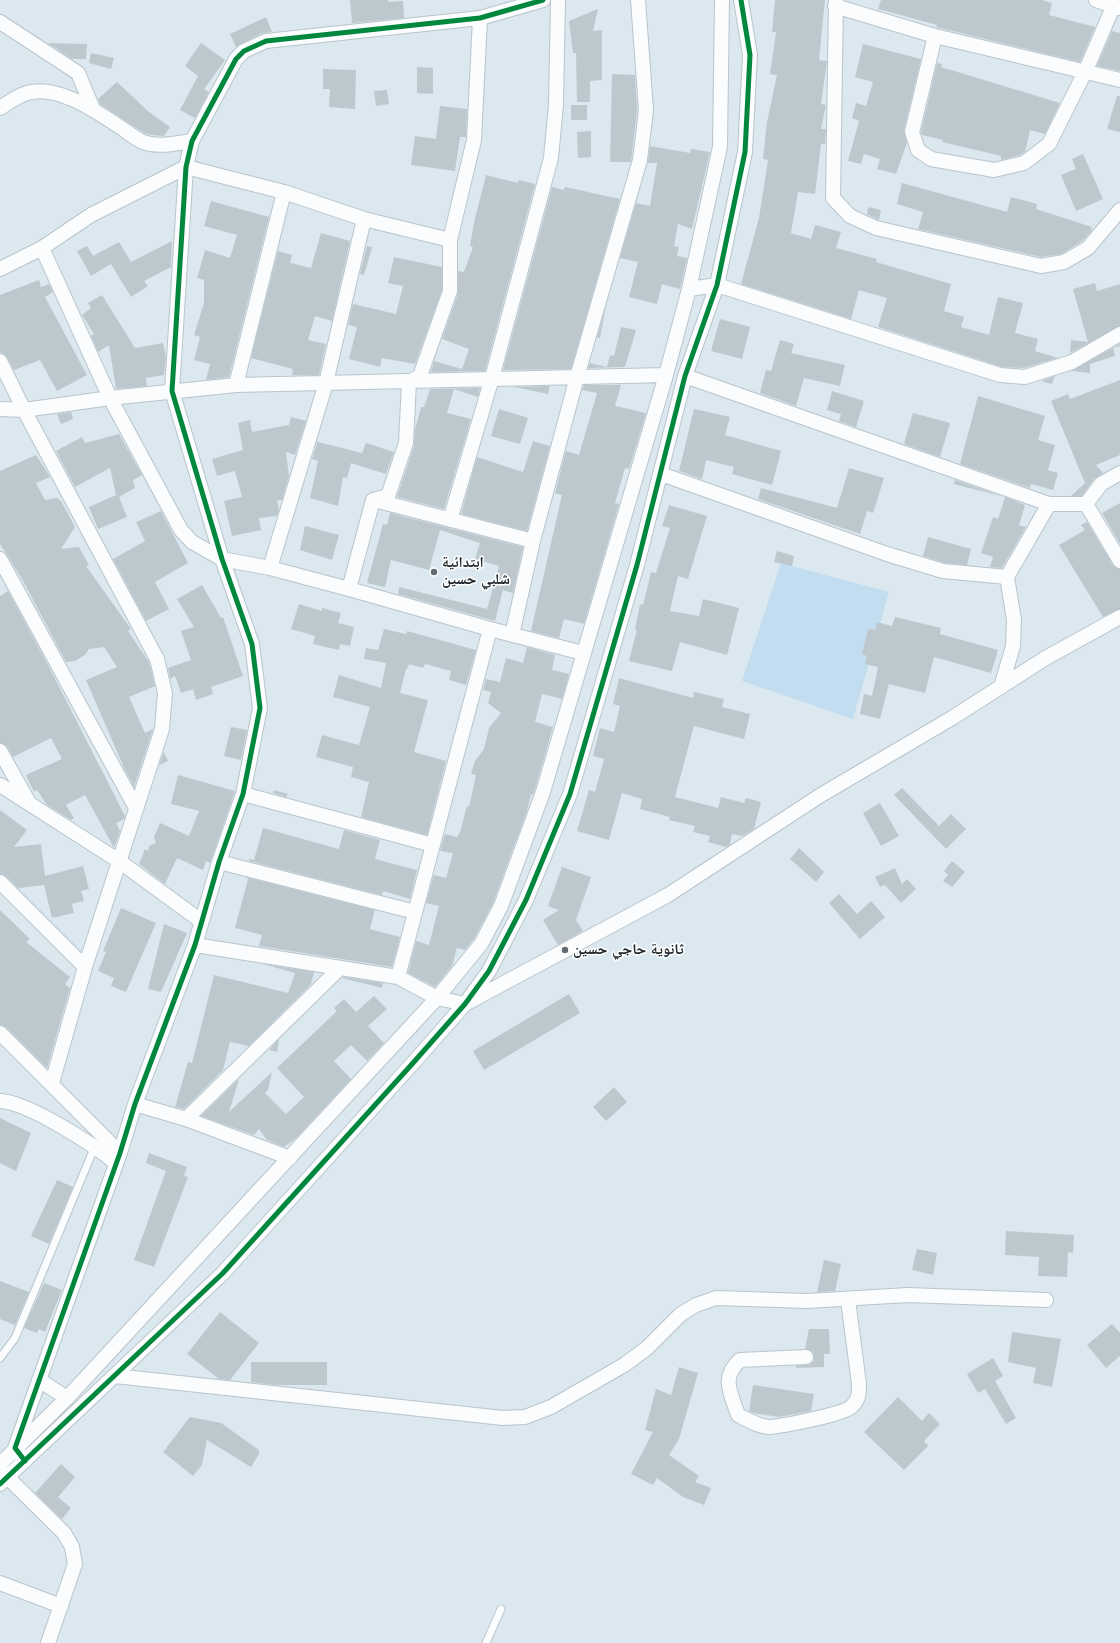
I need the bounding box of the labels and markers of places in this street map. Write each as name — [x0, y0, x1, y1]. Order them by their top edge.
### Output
place label: ابتدائية شلبي حسين — [442, 554, 510, 589]
marker: ابتدائية شلبي حسين — [429, 567, 439, 577]
place label: ثانوية حاجي حسين — [573, 941, 684, 959]
marker: ثانوية حاجي حسين — [560, 945, 570, 955]

